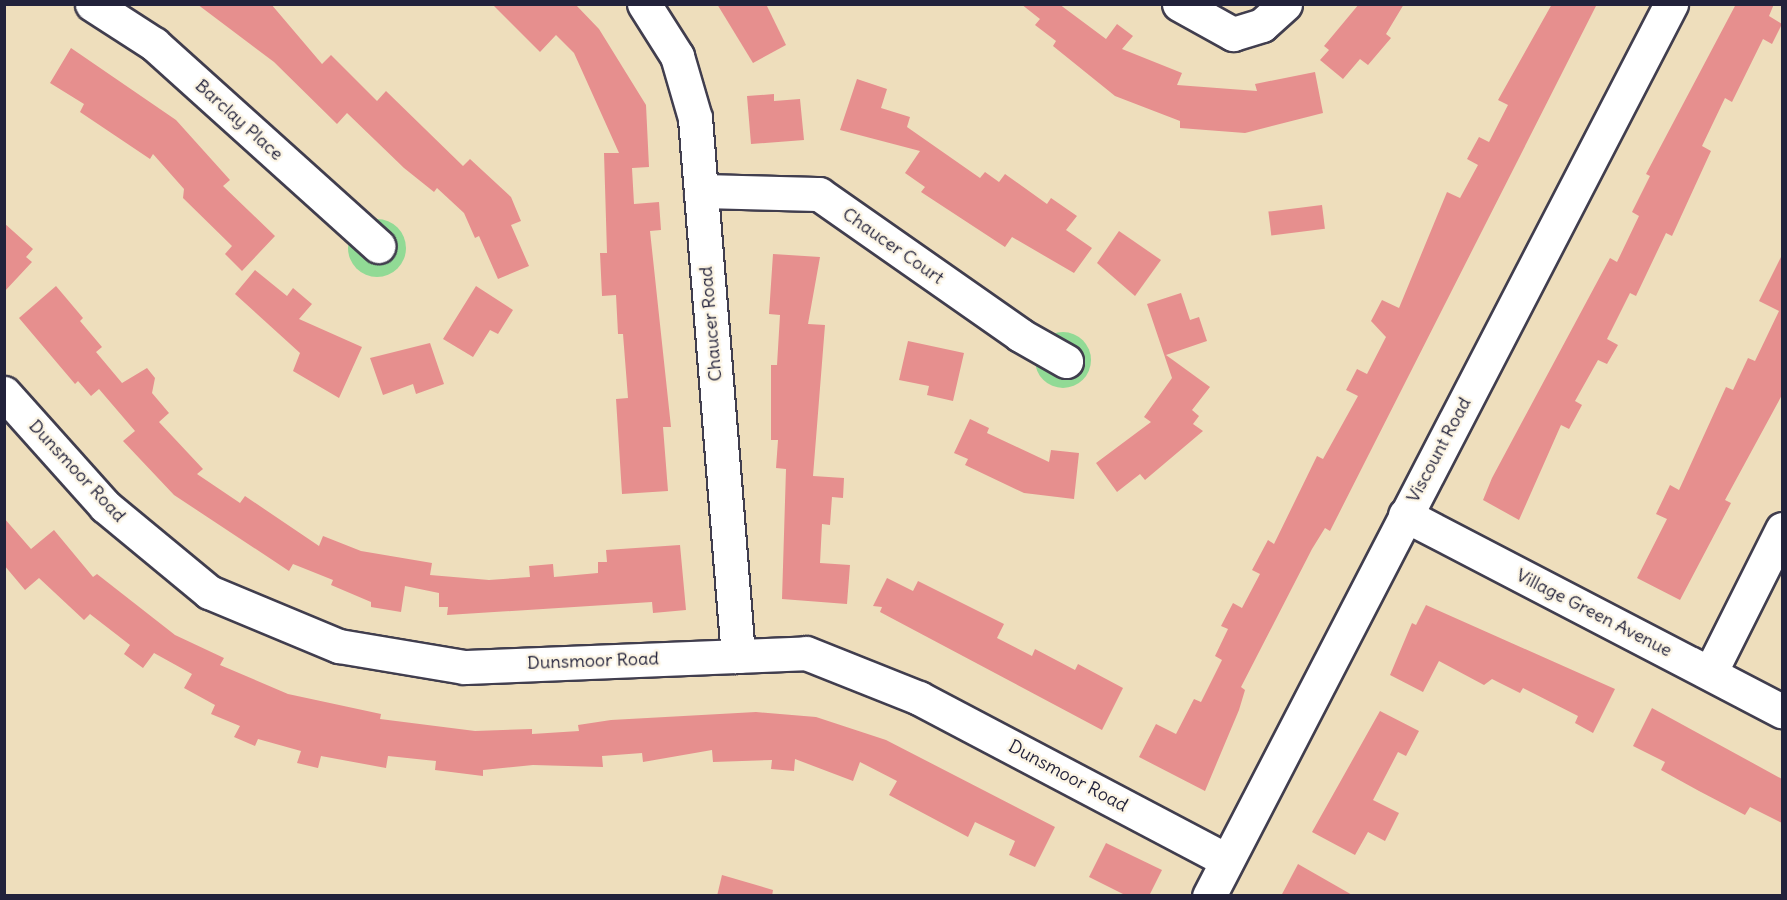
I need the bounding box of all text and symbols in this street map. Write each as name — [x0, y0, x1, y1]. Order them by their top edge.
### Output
street label: Barclay Place — [191, 75, 287, 165]
street label: Chaucer Court — [838, 203, 948, 289]
street label: Chaucer Road — [695, 266, 727, 382]
street label: Viscount Road — [1402, 394, 1476, 506]
street label: Dunsmoor Road — [24, 415, 130, 527]
street label: Village Green Avenue — [1513, 564, 1675, 662]
street label: Dunsmoor Road — [527, 648, 659, 674]
street label: Dunsmoor Road — [1005, 736, 1131, 816]

